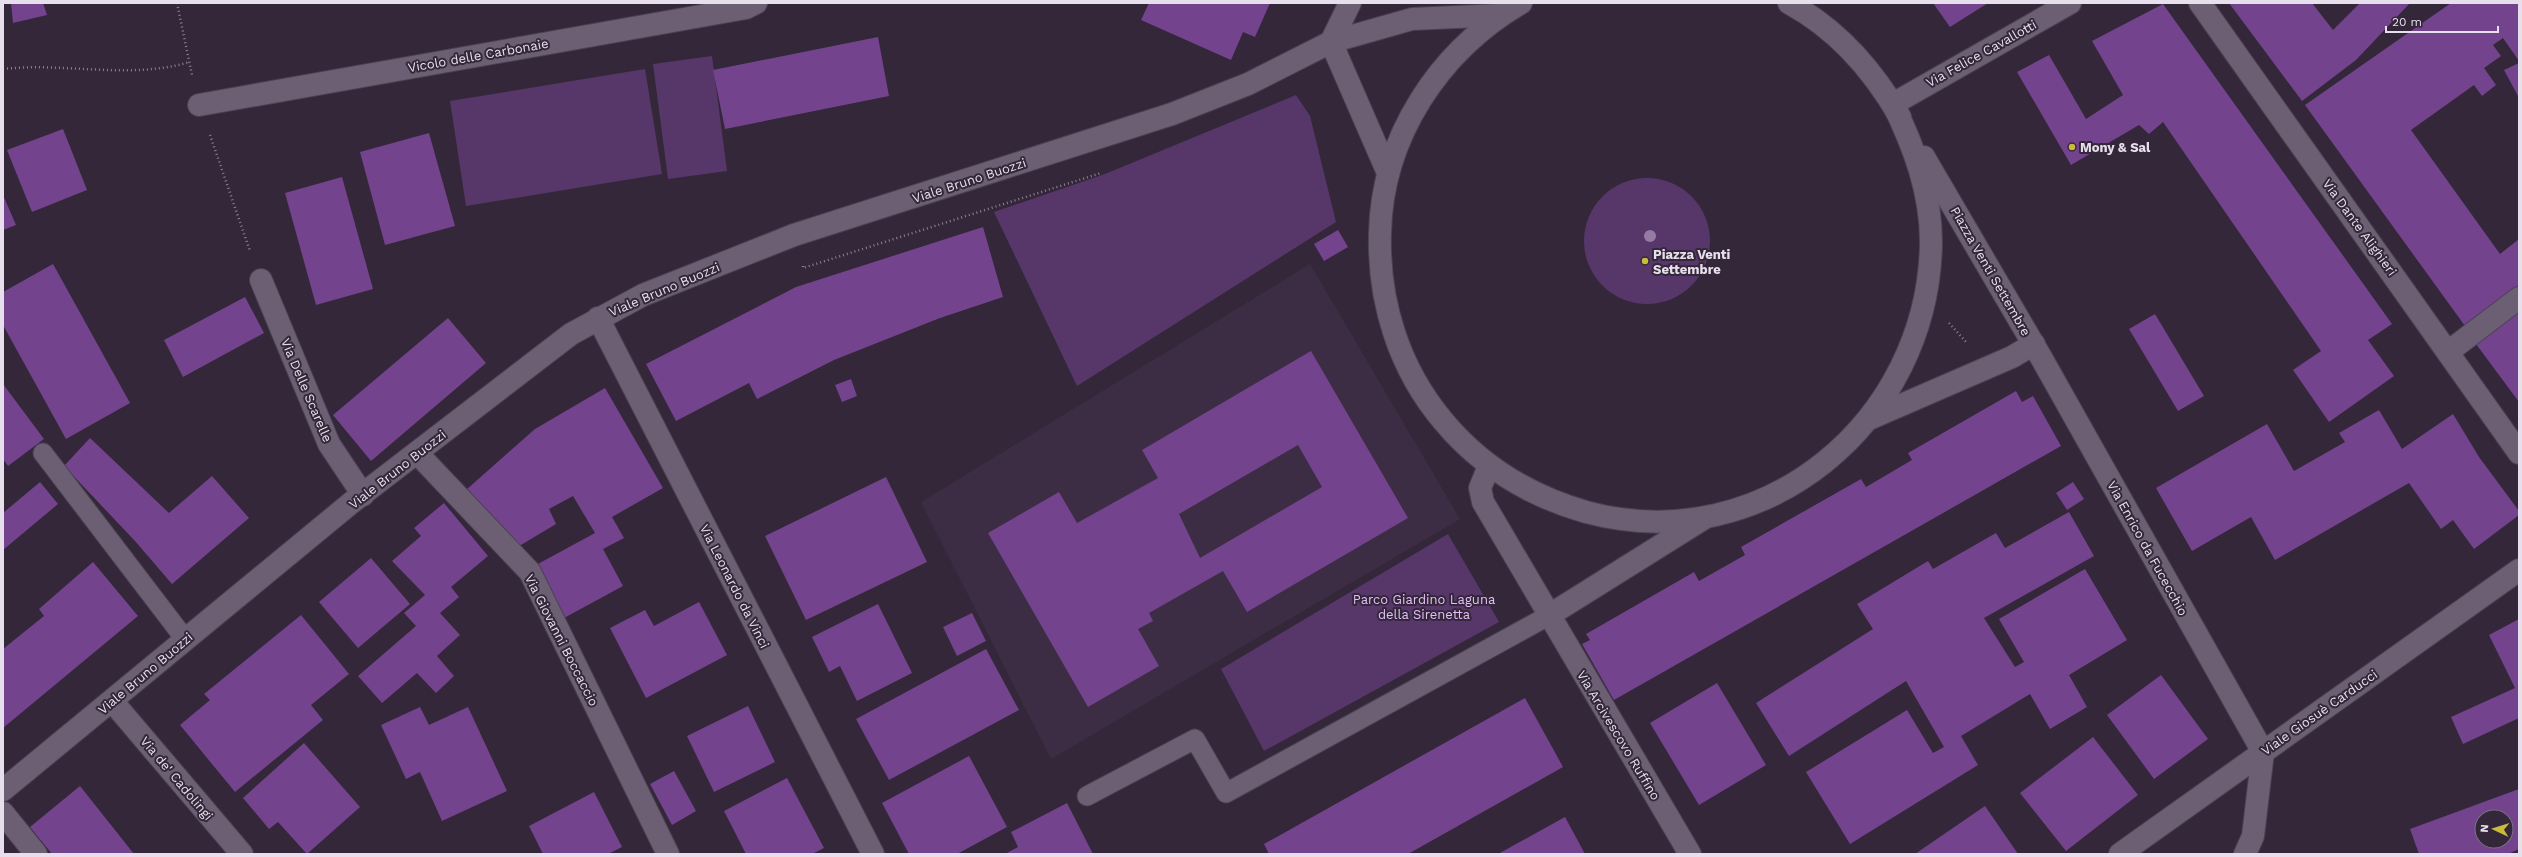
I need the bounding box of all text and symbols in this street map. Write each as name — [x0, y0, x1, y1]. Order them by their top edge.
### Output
scale bar — [2386, 8, 2498, 34]
text: 20 m — [2392, 15, 2422, 29]
street label: Via Felice Cavallotti — [1923, 17, 2039, 90]
street label: Vicolo delle Carbonaie — [407, 36, 550, 75]
place label: Mony & Sal — [2080, 140, 2151, 155]
marker: Mony & Sal — [2067, 142, 2077, 152]
street label: Viale Bruno Buozzi — [910, 155, 1028, 206]
street label: Via Dante Alighieri — [2320, 176, 2400, 278]
street label: Piazza Venti Settembre — [1947, 204, 2034, 338]
place label: Piazza Venti Settembre — [1653, 247, 1731, 277]
marker: Piazza Venti Settembre — [1640, 256, 1650, 266]
street label: Viale Bruno Buozzi — [607, 259, 722, 320]
street label: Via Delle Scarelle — [278, 336, 335, 444]
street label: Viale Bruno Buozzi — [346, 427, 449, 512]
street label: Via Enrico da Fucecchio — [2104, 478, 2191, 618]
street label: Via Leonardo da Vinci — [697, 522, 772, 651]
street label: Via Giovanni Boccaccio — [522, 572, 601, 709]
park label: Parco Giardino Laguna della Sirenetta — [1353, 592, 1496, 622]
street label: Viale Bruno Buozzi — [95, 629, 196, 717]
street label: Viale Giosuè Carducci — [2258, 667, 2380, 758]
street label: Via Arcivescovo Ruffino — [1574, 668, 1663, 803]
street label: Via de' Cadolingi — [137, 734, 216, 823]
north arrow — [2474, 809, 2514, 849]
text: N — [2478, 824, 2491, 833]

